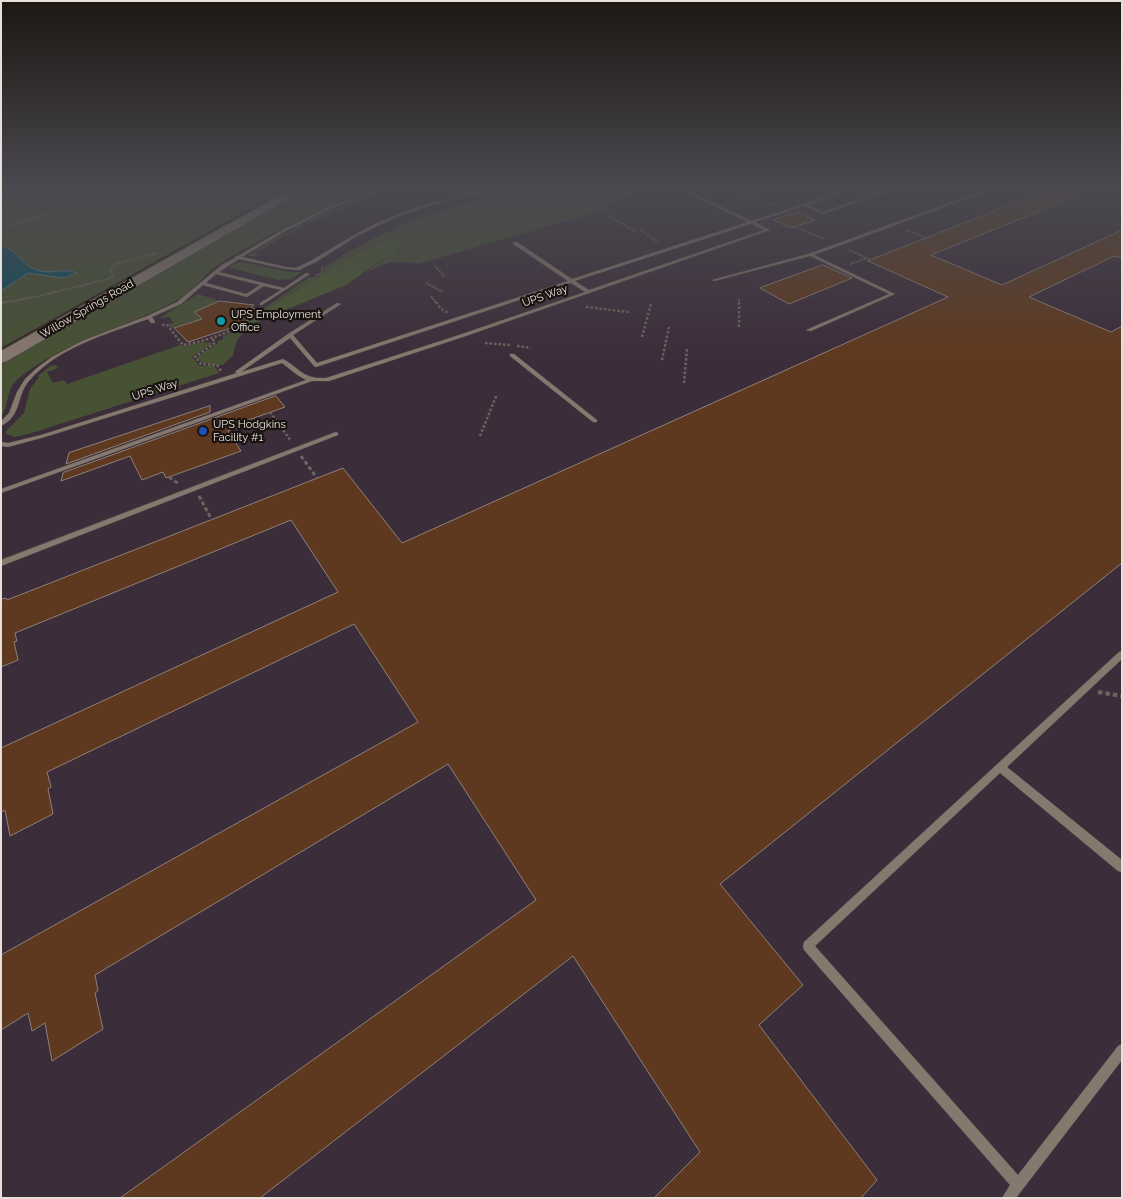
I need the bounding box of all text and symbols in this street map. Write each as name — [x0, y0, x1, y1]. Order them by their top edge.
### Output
street label: Willow Springs Road — [38, 277, 136, 341]
street label: UPS Way — [520, 282, 570, 310]
place label: UPS Employment Office — [231, 308, 321, 334]
marker: UPS Employment Office — [215, 315, 227, 327]
street label: UPS Way — [130, 376, 180, 404]
place label: UPS Hodgkins Facility #1 — [213, 418, 286, 444]
marker: UPS Hodgkins Facility #1 — [197, 425, 209, 437]

